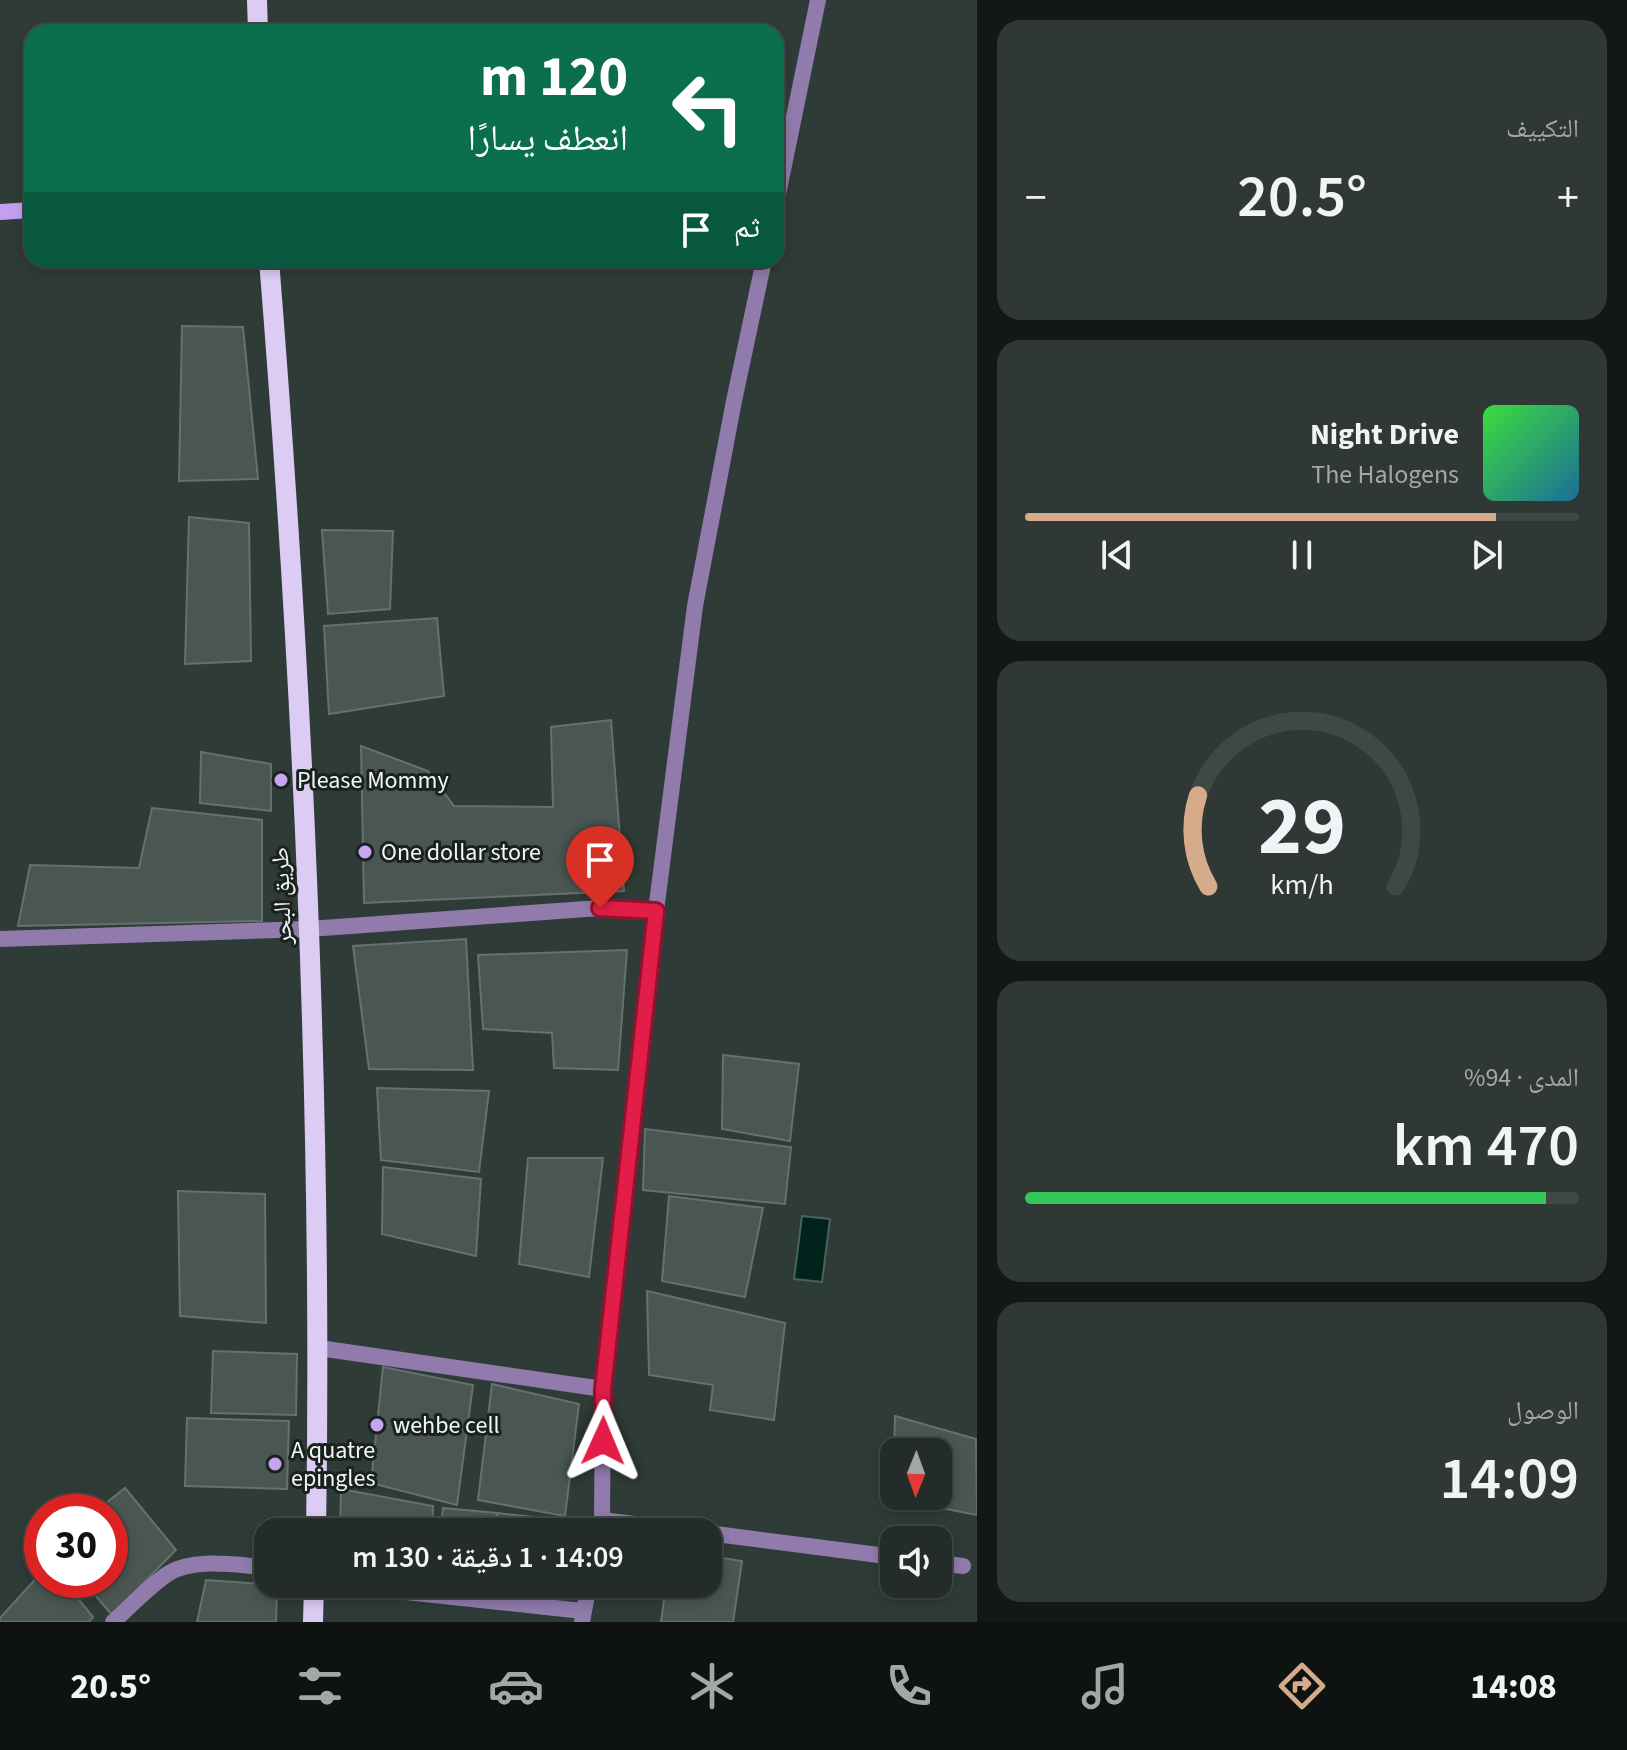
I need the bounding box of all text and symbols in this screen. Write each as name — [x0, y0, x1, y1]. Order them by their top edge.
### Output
text: 120 m — [480, 38, 628, 117]
icon: left — [656, 56, 760, 160]
text: التكييف — [1506, 110, 1579, 147]
text: انعطف يسارًا — [468, 113, 628, 164]
text: 20.5° — [1237, 155, 1367, 240]
text: − — [1025, 167, 1047, 230]
text: + — [1557, 167, 1579, 230]
text: ثم — [734, 206, 760, 249]
icon: arrive — [674, 208, 718, 252]
text: Night Drive — [1310, 413, 1459, 456]
text: The Halogens — [1311, 456, 1459, 493]
icon: previous — [1095, 533, 1139, 577]
icon: pause — [1280, 533, 1324, 577]
icon: next — [1465, 533, 1509, 577]
place label: Please Mommy — [297, 763, 449, 798]
text: 29 — [1258, 768, 1346, 886]
marker: Please Mommy — [272, 771, 290, 789]
pin — [566, 826, 634, 908]
place label: One dollar store — [381, 835, 541, 870]
icon: arrive — [578, 838, 622, 882]
marker: One dollar store — [356, 843, 374, 861]
street label: طريق البحر — [263, 847, 301, 946]
text: km/h — [1270, 865, 1334, 905]
text: المدى · 94% — [1464, 1059, 1579, 1096]
text: 470 km — [1393, 1104, 1579, 1189]
text: الوصول — [1507, 1392, 1579, 1429]
position arrow — [561, 1399, 645, 1483]
place label: wehbe cell — [393, 1408, 500, 1443]
marker: wehbe cell — [368, 1416, 386, 1434]
place label: A quatre epingles — [291, 1433, 375, 1496]
text: 14:09 — [1439, 1437, 1579, 1522]
north arrow — [880, 1438, 952, 1510]
map controls — [880, 1438, 952, 1598]
marker: A quatre epingles — [266, 1455, 284, 1473]
speed limit sign: 30 — [24, 1494, 128, 1598]
button: sound — [880, 1526, 952, 1598]
text: 14:09 · 1 دقيقة · 130 m — [352, 1536, 624, 1579]
icon: filters — [292, 1658, 348, 1714]
icon: car — [488, 1658, 544, 1714]
icon: climate — [684, 1658, 740, 1714]
icon: phone — [881, 1658, 937, 1714]
icon: music — [1077, 1658, 1133, 1714]
icon: directions — [1274, 1658, 1330, 1714]
text: 20.5° — [70, 1661, 151, 1712]
text: 14:08 — [1470, 1661, 1557, 1712]

